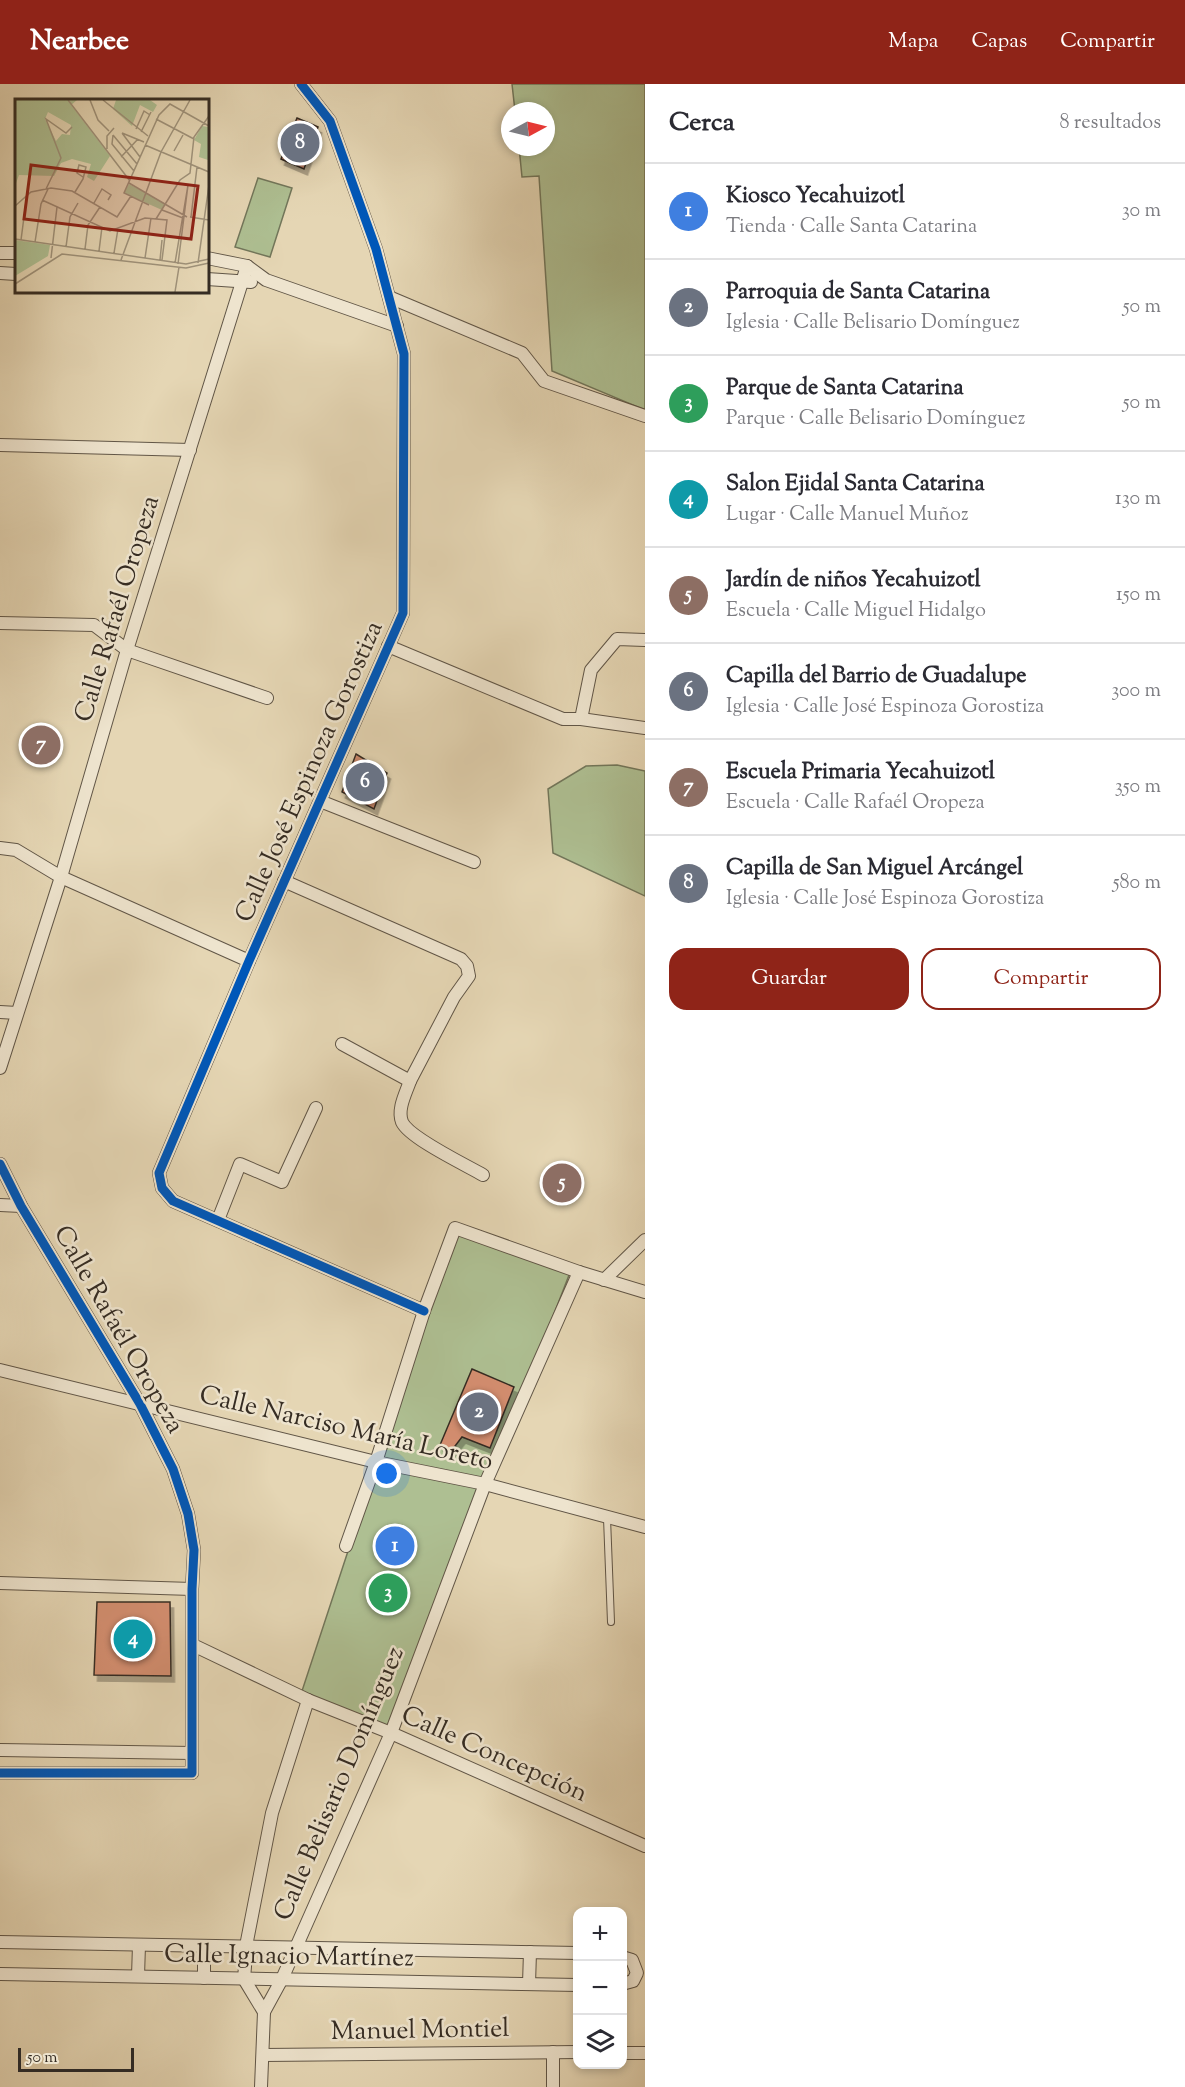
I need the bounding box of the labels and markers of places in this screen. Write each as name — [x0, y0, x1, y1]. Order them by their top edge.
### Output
pin: 8 — [280, 120, 320, 166]
pin: 7 — [22, 722, 60, 768]
pin: 6 — [346, 760, 385, 804]
pin: 5 — [542, 1160, 582, 1206]
pin: 2 — [460, 1390, 498, 1434]
pin: 1 — [376, 1524, 414, 1568]
pin: 3 — [368, 1570, 408, 1616]
pin: 4 — [114, 1616, 152, 1662]

